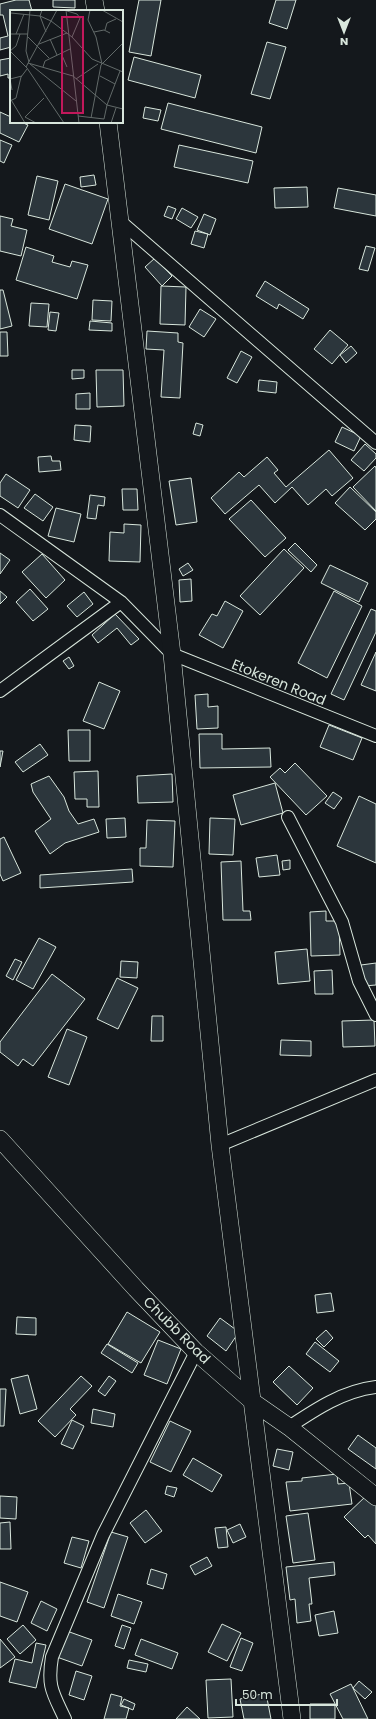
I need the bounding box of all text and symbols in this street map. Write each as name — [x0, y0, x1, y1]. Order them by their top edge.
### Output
inset map — [10, 10, 123, 123]
north arrow — [324, 12, 364, 52]
text: N — [340, 34, 348, 50]
street label: Etokeren Road — [229, 654, 329, 710]
street label: Chubb Road — [139, 1292, 215, 1368]
scale bar — [236, 1681, 337, 1707]
text: 50 m — [242, 1686, 273, 1703]

